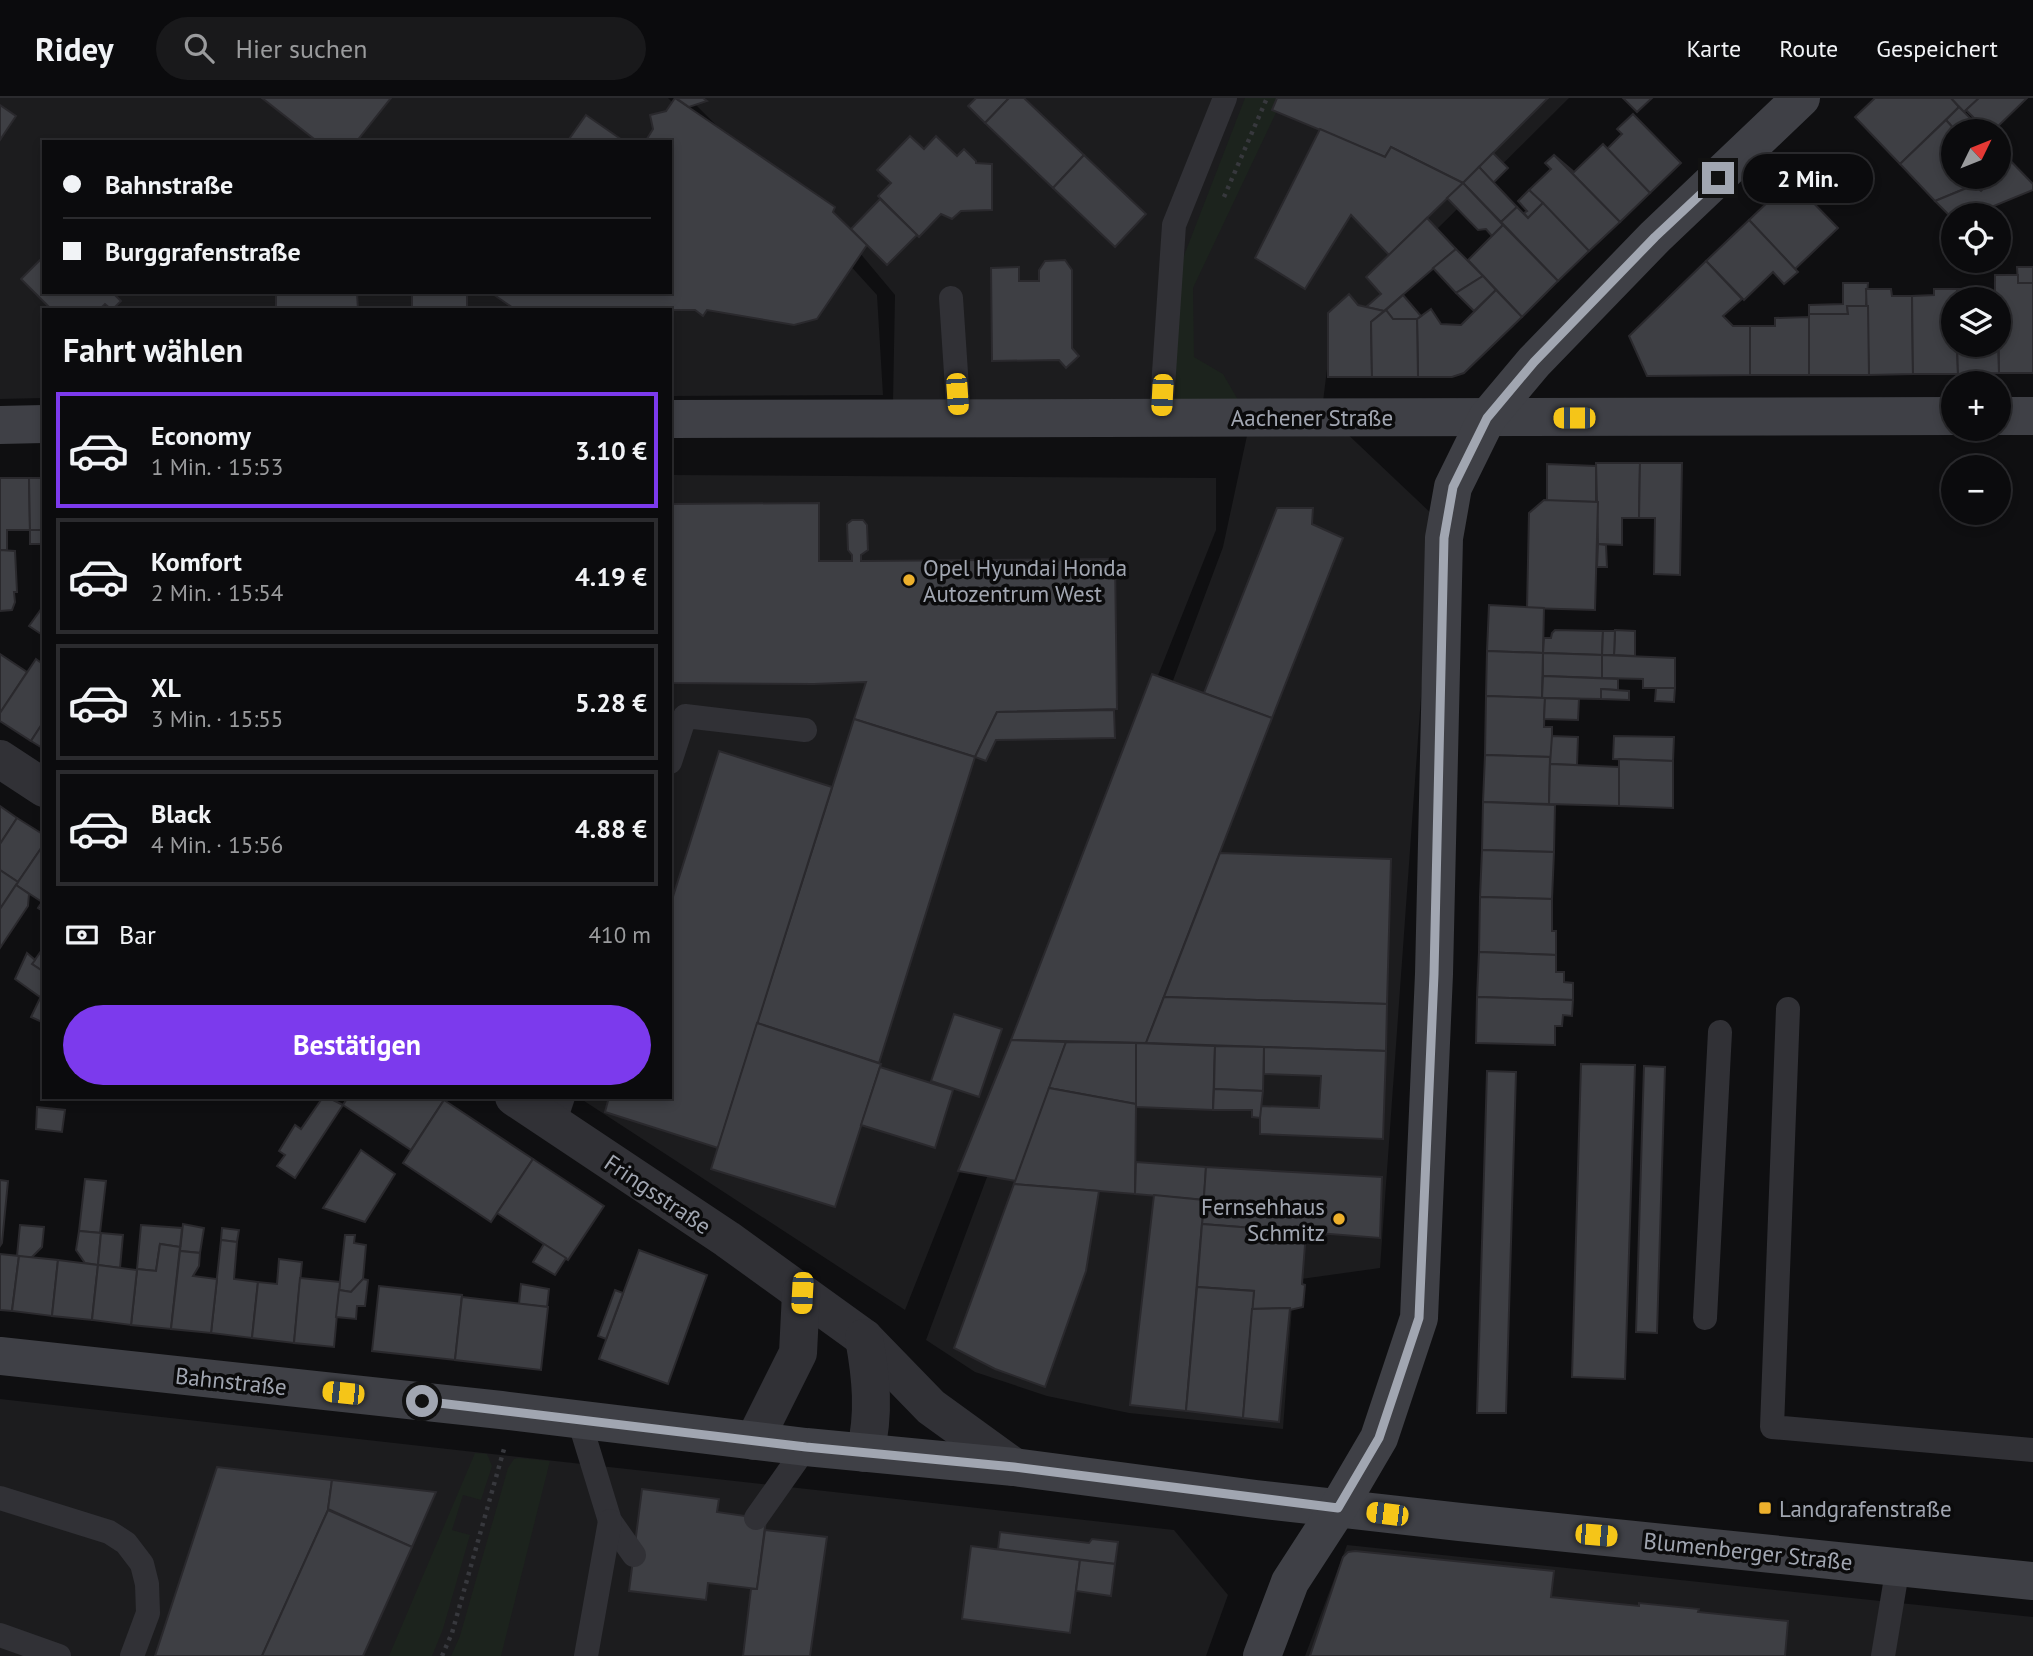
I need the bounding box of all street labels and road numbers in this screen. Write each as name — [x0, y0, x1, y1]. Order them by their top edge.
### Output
street label: Aachener Straße — [1231, 403, 1393, 432]
street label: Fringsstraße — [599, 1148, 717, 1240]
street label: Bahnstraße — [174, 1361, 288, 1401]
street label: Blumenberger Straße — [1642, 1526, 1854, 1576]

